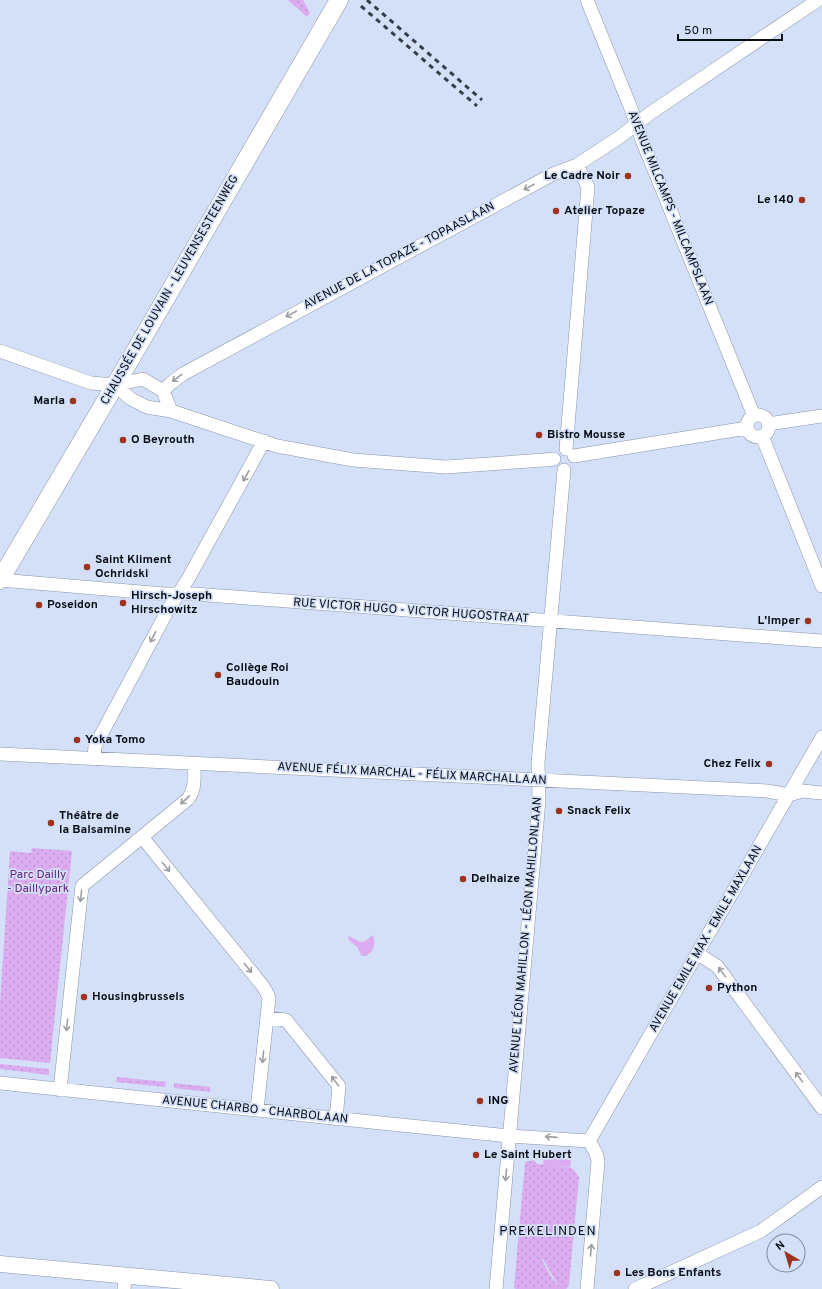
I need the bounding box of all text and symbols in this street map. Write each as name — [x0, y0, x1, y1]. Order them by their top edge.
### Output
scale bar — [678, 16, 782, 42]
text: 50 m — [684, 23, 712, 39]
street label: AVENUE MILCAMPS - MILCAMPSLAAN — [624, 108, 716, 308]
place label: Le Cadre Noir — [544, 168, 620, 184]
marker: Le Cadre Noir — [623, 171, 633, 181]
street label: CHAUSSÉE DE LOUVAIN - LEUVENSESTEENWEG — [97, 172, 243, 408]
one-way arrow — [523, 183, 535, 191]
place label: Le 140 — [757, 192, 794, 208]
marker: Le 140 — [797, 195, 807, 205]
street label: AVENUE DE LA TOPAZE - TOPAASLAAN — [301, 199, 497, 313]
place label: Atelier Topaze — [564, 203, 645, 219]
marker: Atelier Topaze — [551, 206, 561, 216]
one-way arrow — [285, 311, 297, 319]
one-way arrow — [172, 374, 183, 382]
place label: Marla — [33, 393, 65, 409]
marker: Marla — [68, 396, 78, 406]
place label: Bistro Mousse — [547, 427, 625, 443]
marker: Bistro Mousse — [534, 430, 544, 440]
place label: O Beyrouth — [131, 432, 195, 448]
marker: O Beyrouth — [118, 435, 128, 445]
one-way arrow — [241, 470, 249, 482]
place label: Saint Kliment Ochridski — [95, 552, 172, 582]
marker: Saint Kliment Ochridski — [82, 562, 92, 572]
place label: Hirsch-Joseph Hirschowitz — [131, 588, 212, 618]
street label: RUE VICTOR HUGO - VICTOR HUGOSTRAAT — [293, 595, 529, 627]
place label: Poseidon — [47, 597, 98, 613]
marker: Hirsch-Joseph Hirschowitz — [118, 598, 128, 608]
marker: Poseidon — [34, 600, 44, 610]
place label: L'Imper — [757, 613, 800, 629]
marker: L'Imper — [803, 616, 813, 626]
one-way arrow — [149, 631, 157, 643]
place label: Collège Roi Baudouin — [226, 660, 289, 690]
marker: Collège Roi Baudouin — [213, 670, 223, 680]
place label: Yoka Tomo — [85, 732, 146, 748]
marker: Yoka Tomo — [72, 735, 82, 745]
place label: Chez Felix — [704, 756, 761, 772]
street label: AVENUE FÉLIX MARCHAL - FÉLIX MARCHALLAAN — [277, 759, 547, 789]
marker: Chez Felix — [764, 759, 774, 769]
one-way arrow — [180, 795, 190, 805]
street label: AVENUE LÉON MAHILLON - LÉON MAHILLONLAAN — [506, 796, 546, 1074]
place label: Snack Felix — [567, 803, 631, 819]
marker: Snack Felix — [554, 806, 564, 816]
place label: Théâtre de la Balsamine — [59, 808, 131, 838]
marker: Théâtre de la Balsamine — [46, 818, 56, 828]
street label: AVENUE EMILE MAX - EMILE MAXLAAN — [646, 843, 766, 1035]
one-way arrow — [162, 862, 171, 872]
park label: Parc Dailly - Daillypark — [7, 867, 69, 897]
place label: Delhaize — [471, 871, 520, 887]
marker: Delhaize — [458, 874, 468, 884]
one-way arrow — [78, 889, 85, 902]
one-way arrow — [244, 963, 253, 973]
one-way arrow — [718, 967, 726, 978]
place label: Python — [717, 980, 757, 996]
marker: Python — [704, 983, 714, 993]
place label: Housingbrussels — [92, 989, 185, 1005]
marker: Housingbrussels — [79, 992, 89, 1002]
one-way arrow — [64, 1018, 71, 1031]
one-way arrow — [259, 1050, 267, 1063]
one-way arrow — [795, 1072, 803, 1083]
one-way arrow — [331, 1076, 339, 1087]
street label: AVENUE CHARBO - CHARBOLAAN — [161, 1092, 349, 1128]
place label: ING — [488, 1093, 508, 1109]
marker: ING — [475, 1096, 485, 1106]
one-way arrow — [545, 1134, 558, 1141]
place label: Le Saint Hubert — [484, 1147, 572, 1163]
marker: Le Saint Hubert — [471, 1150, 481, 1160]
one-way arrow — [503, 1168, 510, 1181]
district label: PREKELINDEN — [499, 1224, 597, 1240]
north arrow — [766, 1233, 806, 1273]
text: N — [773, 1238, 788, 1254]
one-way arrow — [587, 1244, 594, 1257]
place label: Les Bons Enfants — [625, 1265, 721, 1281]
marker: Les Bons Enfants — [612, 1268, 622, 1278]

